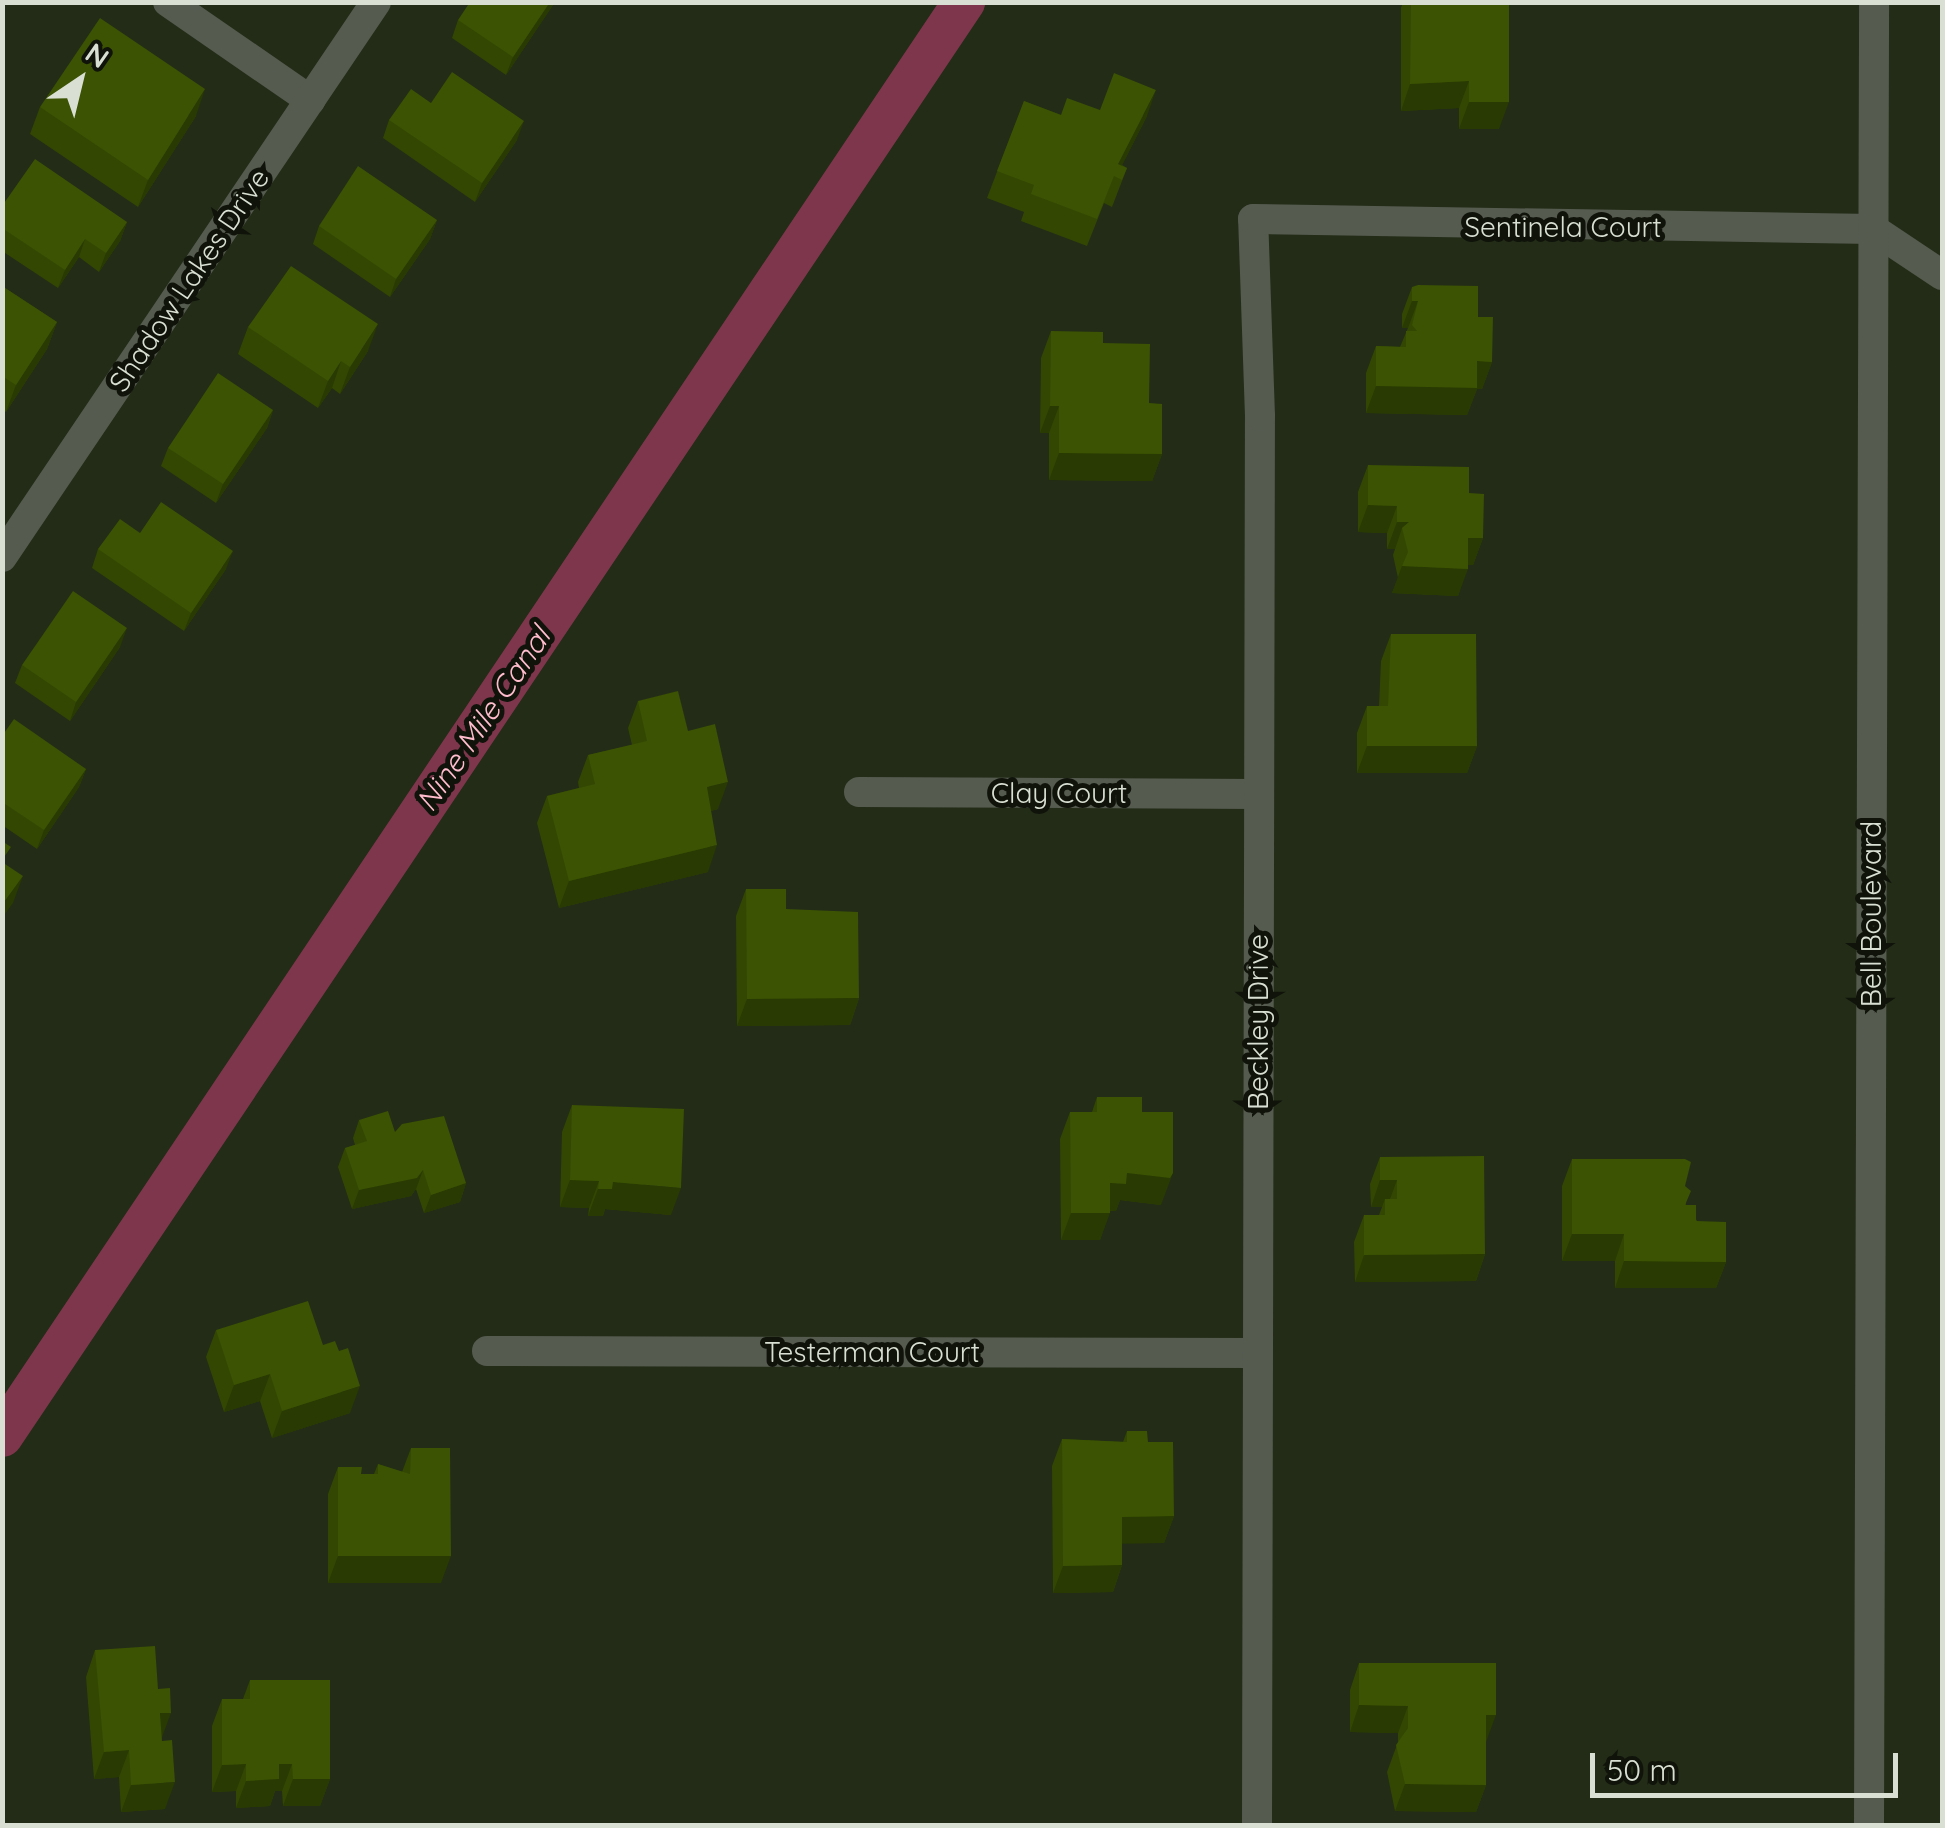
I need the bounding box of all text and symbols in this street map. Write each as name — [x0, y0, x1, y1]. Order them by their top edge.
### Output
north arrow — [30, 30, 130, 130]
text: N — [79, 35, 116, 75]
street label: Shadow Lakes Drive — [102, 162, 276, 398]
street label: Sentinela Court — [1464, 210, 1662, 244]
water label: Nine Mile Canal — [408, 620, 558, 818]
street label: Clay Court — [991, 776, 1127, 810]
street label: Bell Boulevard — [1854, 821, 1888, 1007]
street label: Beckley Drive — [1241, 934, 1275, 1110]
street label: Testerman Court — [764, 1335, 980, 1369]
scale bar — [1595, 1733, 1902, 1795]
text: 50 m — [1607, 1751, 1677, 1789]

